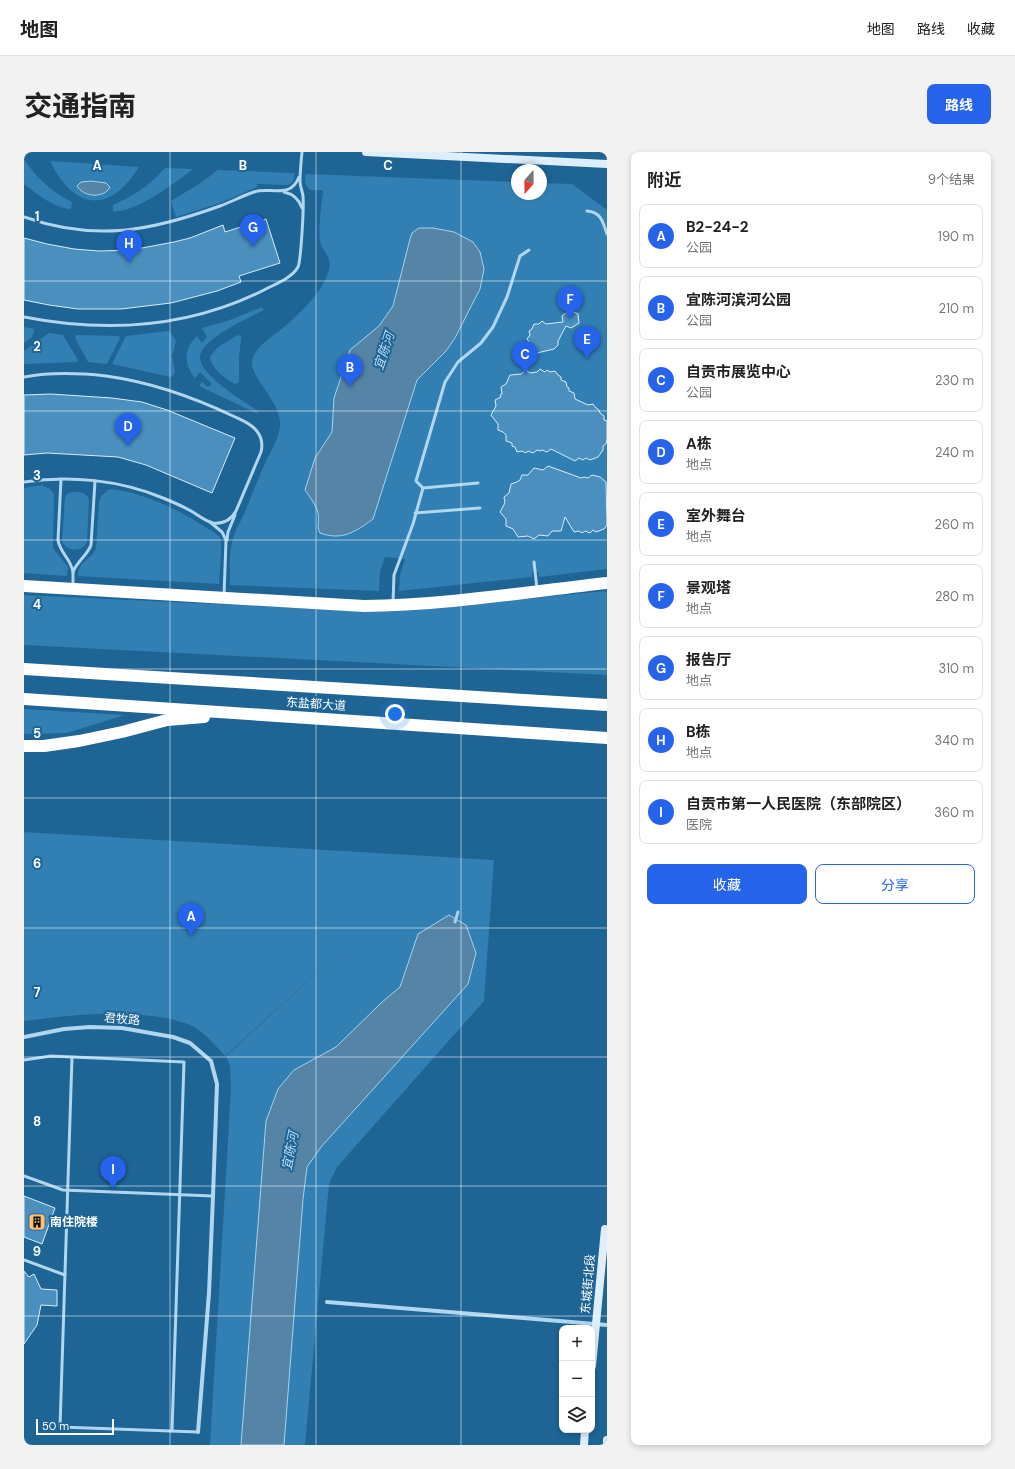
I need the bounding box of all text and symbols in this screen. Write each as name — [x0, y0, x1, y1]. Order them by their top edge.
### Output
text: 地图 — [20, 17, 58, 42]
text: 地图 — [867, 20, 895, 38]
text: 路线 — [917, 20, 945, 38]
text: 收藏 — [967, 20, 995, 38]
button: 路线 — [927, 84, 991, 124]
text: 交通指南 — [24, 88, 136, 125]
text: A — [92, 157, 102, 174]
text: B — [239, 157, 247, 174]
text: C — [383, 157, 393, 174]
north arrow — [511, 164, 547, 200]
text: 附近 — [647, 169, 681, 191]
text: 9个结果 — [928, 171, 975, 188]
text: 1 — [35, 208, 39, 225]
pin: G — [240, 214, 266, 247]
text: B2-24-2 — [686, 217, 748, 237]
text: A — [656, 228, 666, 245]
text: 190 m — [938, 228, 974, 245]
pin: H — [116, 230, 142, 263]
text: 公园 — [686, 239, 712, 256]
pin: F — [557, 286, 583, 319]
text: 宜陈河滨河公园 — [686, 290, 791, 310]
text: B — [657, 300, 665, 317]
text: 210 m — [939, 300, 974, 317]
text: 公园 — [686, 312, 712, 329]
pin: E — [574, 326, 600, 359]
water label: 宜陈河 — [370, 327, 399, 372]
text: 2 — [33, 338, 41, 355]
pin: C — [512, 341, 538, 374]
pin: B — [337, 354, 363, 387]
text: 自贡市展览中心 — [686, 362, 791, 382]
text: C — [656, 372, 666, 389]
text: 230 m — [935, 372, 974, 389]
text: 公园 — [686, 384, 712, 401]
pin: D — [115, 413, 141, 446]
text: A栋 — [686, 434, 712, 454]
text: D — [656, 444, 666, 461]
text: 240 m — [935, 444, 974, 461]
text: 地点 — [686, 456, 712, 473]
text: 3 — [33, 467, 41, 484]
text: 室外舞台 — [686, 506, 746, 526]
text: E — [657, 516, 665, 533]
text: 260 m — [934, 516, 974, 533]
text: 地点 — [686, 528, 712, 545]
text: 景观塔 — [686, 578, 731, 598]
text: F — [657, 588, 665, 605]
text: 280 m — [935, 588, 974, 605]
text: 4 — [33, 596, 41, 613]
text: 地点 — [686, 600, 712, 617]
text: 报告厅 — [686, 650, 731, 670]
text: G — [656, 660, 666, 677]
text: 310 m — [939, 660, 974, 677]
text: 地点 — [686, 672, 712, 689]
street label: 东盐都大道 — [286, 694, 346, 714]
your location — [385, 704, 405, 724]
text: B栋 — [686, 722, 711, 742]
text: 5 — [33, 725, 41, 742]
text: H — [656, 732, 666, 749]
text: 340 m — [934, 732, 974, 749]
text: 地点 — [686, 744, 712, 761]
text: 自贡市第一人民医院（东部院区） — [686, 794, 911, 814]
text: I — [659, 804, 663, 821]
text: 360 m — [934, 804, 974, 821]
text: 医院 — [686, 816, 712, 833]
text: 6 — [33, 855, 41, 872]
button: 收藏 — [647, 864, 807, 904]
button: 分享 — [815, 864, 975, 904]
pin: A — [178, 903, 204, 936]
text: 7 — [34, 984, 41, 1001]
street label: 君牧路 — [103, 1009, 141, 1029]
text: 8 — [33, 1113, 41, 1130]
water label: 宜陈河 — [278, 1127, 303, 1172]
pin: I — [100, 1156, 126, 1189]
building icon: 南住院楼 — [27, 1212, 47, 1232]
place label: 南住院楼 — [50, 1214, 98, 1230]
text: 9 — [33, 1243, 41, 1260]
street label: 东城街北段 — [577, 1253, 599, 1315]
map controls — [559, 1325, 595, 1433]
button: + — [559, 1325, 595, 1361]
button: − — [559, 1361, 595, 1397]
button: layers — [559, 1397, 595, 1433]
scale bar — [36, 1417, 114, 1436]
text: 50 m — [42, 1419, 69, 1433]

